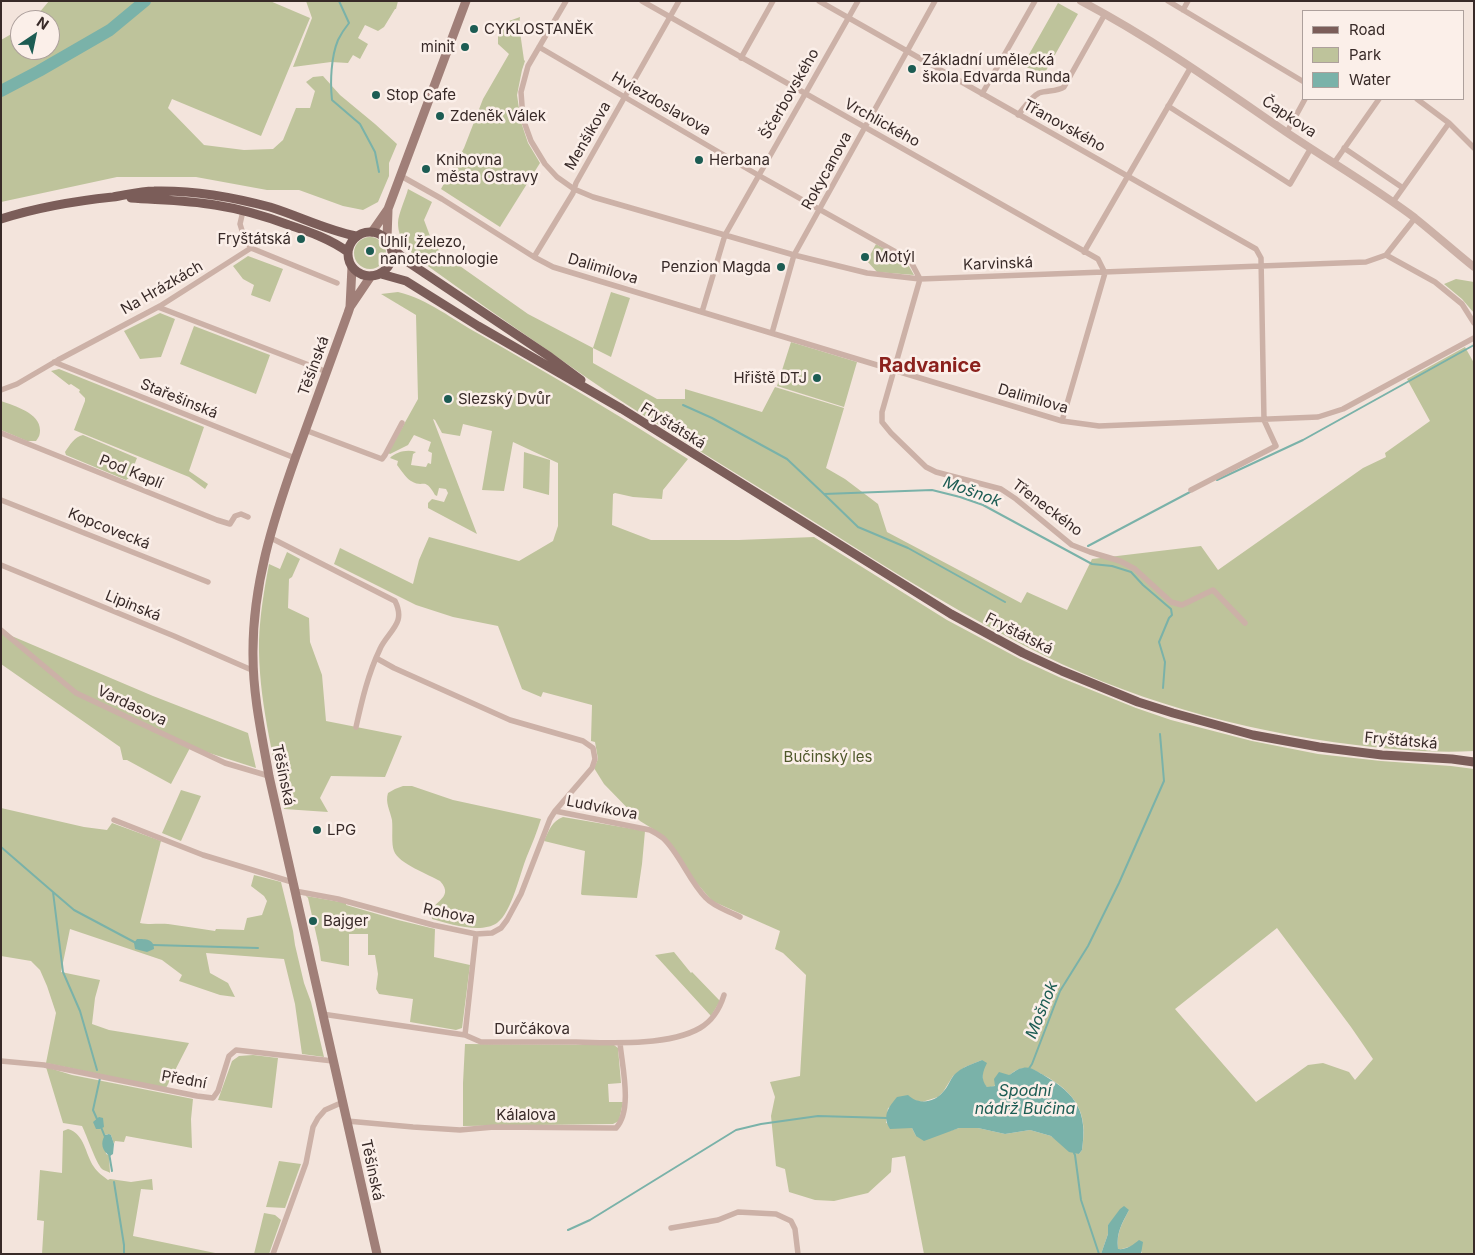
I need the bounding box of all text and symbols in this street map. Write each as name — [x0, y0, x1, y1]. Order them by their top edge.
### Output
north arrow — [10, 10, 60, 60]
legend — [1302, 10, 1465, 100]
text: N — [34, 13, 52, 33]
place label: CYKLOSTANĚK — [484, 20, 594, 38]
text: Road — [1349, 20, 1385, 39]
marker: CYKLOSTANĚK — [468, 23, 480, 35]
place label: minit — [421, 38, 455, 56]
marker: minit — [459, 41, 471, 53]
text: Park — [1349, 45, 1381, 64]
street label: Ščerbovského — [757, 46, 823, 142]
place label: Základní umělecká škola Edvarda Runda — [922, 51, 1070, 86]
marker: Základní umělecká škola Edvarda Runda — [906, 63, 918, 75]
street label: Hviezdoslavova — [608, 68, 714, 140]
text: Water — [1349, 70, 1391, 89]
place label: Stop Cafe — [386, 86, 456, 104]
marker: Stop Cafe — [370, 89, 382, 101]
street label: Čapkova — [1258, 92, 1320, 142]
street label: Vrchlického — [841, 95, 923, 151]
street label: Třanovského — [1020, 96, 1108, 156]
street label: Menšíkova — [561, 99, 615, 173]
place label: Zdeněk Válek — [450, 107, 546, 125]
marker: Zdeněk Válek — [434, 110, 446, 122]
street label: Rokycanova — [798, 129, 856, 213]
place label: Knihovna města Ostravy — [436, 151, 538, 186]
place label: Herbana — [709, 151, 770, 169]
marker: Herbana — [693, 154, 705, 166]
marker: Knihovna města Ostravy — [420, 163, 432, 175]
place label: Fryštátská — [218, 230, 291, 248]
marker: Fryštátská — [295, 233, 307, 245]
place label: Uhlí, železo, nanotechnologie — [380, 233, 498, 268]
marker: Uhlí, železo, nanotechnologie — [364, 245, 376, 257]
place label: Motýl — [875, 248, 915, 266]
street label: Dalimilova — [566, 250, 640, 288]
marker: Motýl — [859, 251, 871, 263]
street label: Karvinská — [963, 254, 1033, 274]
street label: Na Hrázkách — [118, 257, 206, 319]
place label: Penzion Magda — [661, 258, 771, 276]
marker: Penzion Magda — [775, 261, 787, 273]
street label: Těšínská — [295, 334, 333, 398]
district label: Radvanice — [879, 354, 981, 378]
place label: Hřiště DTJ — [733, 369, 807, 387]
marker: Hřiště DTJ — [811, 372, 823, 384]
street label: Stařešinská — [138, 375, 220, 423]
street label: Dalimilova — [996, 380, 1070, 418]
place label: Slezský Dvůr — [458, 390, 551, 408]
marker: Slezský Dvůr — [442, 393, 454, 405]
street label: Fryštátská — [637, 399, 709, 453]
street label: Pod Kaplí — [97, 451, 165, 493]
water label: Mošnok — [940, 473, 1004, 511]
street label: Třeneckého — [1008, 476, 1086, 540]
street label: Kopcovecká — [65, 504, 153, 554]
street label: Lipinská — [103, 587, 163, 625]
street label: Fryštátská — [982, 609, 1056, 659]
street label: Vardasova — [94, 682, 170, 730]
street label: Fryštátská — [1364, 729, 1438, 753]
street label: Těšínská — [268, 743, 298, 807]
park label: Bučinský les — [784, 748, 872, 766]
street label: Ludvíkova — [565, 792, 639, 824]
place label: LPG — [327, 821, 356, 839]
marker: LPG — [311, 824, 323, 836]
street label: Rohova — [421, 900, 477, 928]
place label: Bajger — [323, 912, 368, 930]
marker: Bajger — [307, 915, 319, 927]
water label: Mošnok — [1022, 978, 1062, 1042]
street label: Durčákova — [494, 1020, 570, 1038]
street label: Přední — [160, 1067, 208, 1093]
water label: Spodní nádrž Bučina — [975, 1081, 1075, 1119]
street label: Kálalova — [496, 1106, 556, 1124]
street label: Těšínská — [357, 1138, 387, 1202]

